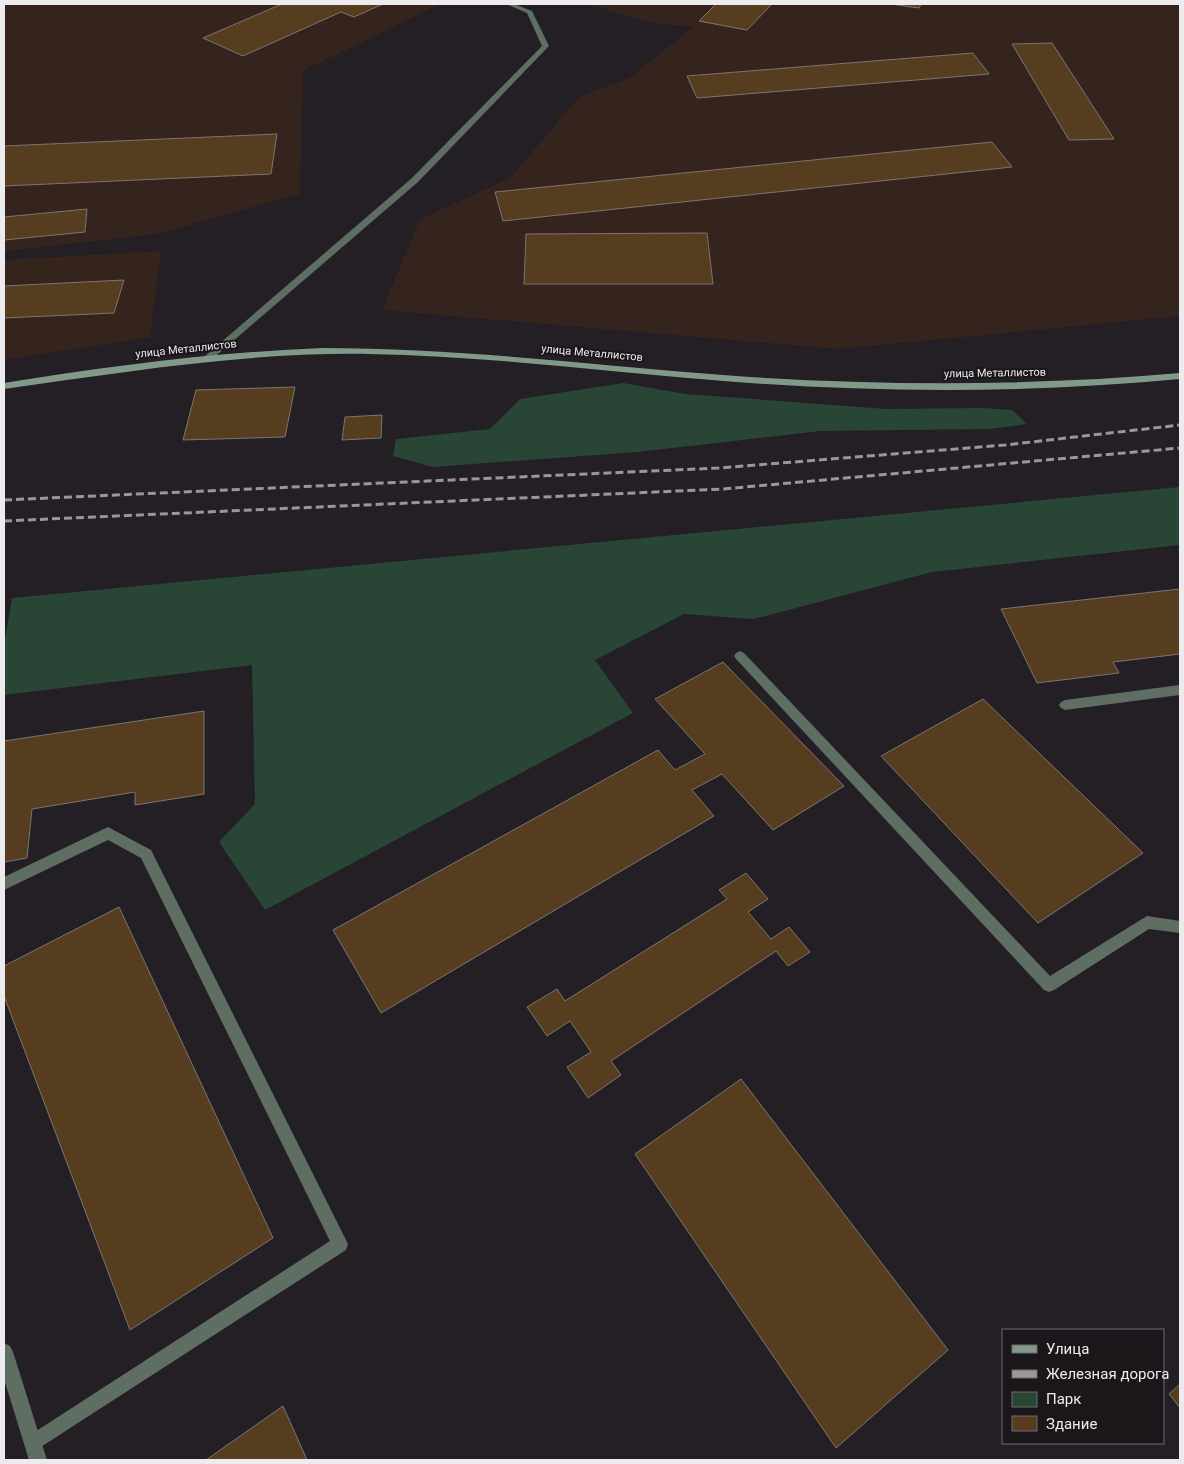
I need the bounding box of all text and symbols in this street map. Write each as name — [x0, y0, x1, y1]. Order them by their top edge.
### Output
street label: улица Металлистов — [135, 337, 237, 361]
street label: улица Металлистов — [541, 342, 643, 364]
street label: улица Металлистов — [944, 366, 1046, 380]
legend — [1002, 1329, 1164, 1444]
text: Улица — [1046, 1340, 1089, 1358]
text: Железная дорога — [1046, 1365, 1169, 1383]
text: Парк — [1046, 1390, 1081, 1408]
text: Здание — [1046, 1415, 1097, 1433]

